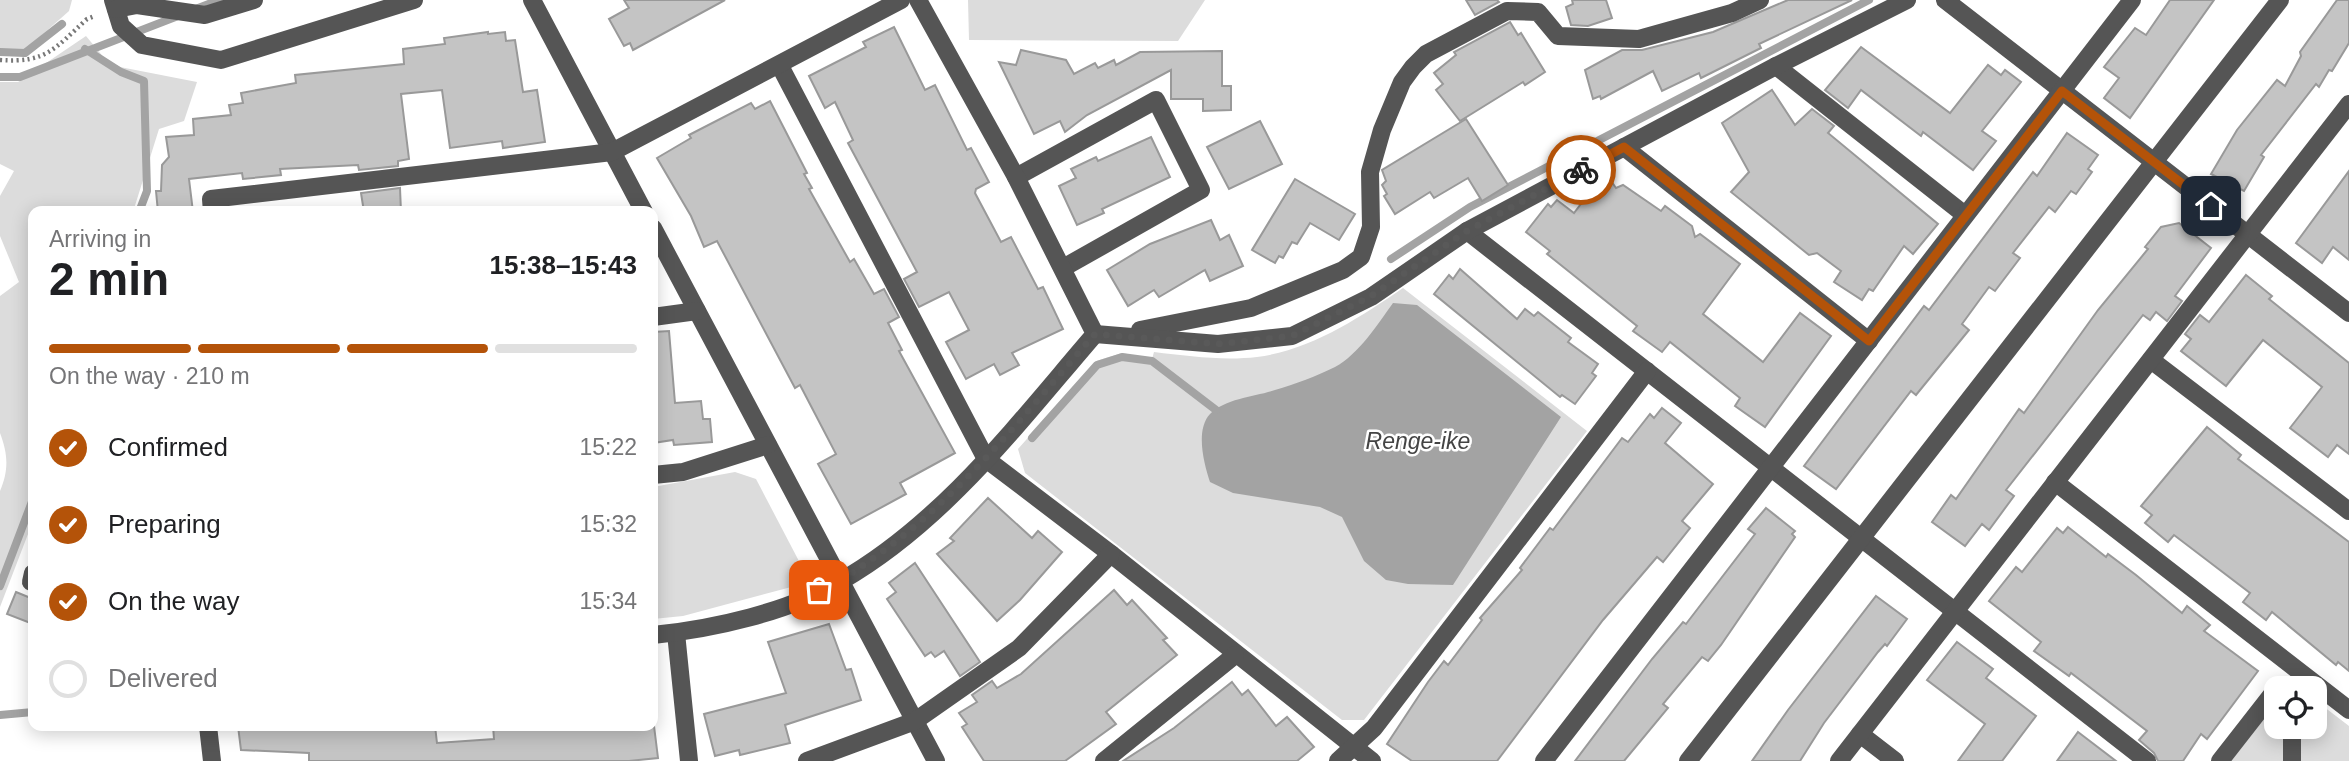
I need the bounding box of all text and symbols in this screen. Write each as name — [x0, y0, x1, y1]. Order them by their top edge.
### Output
courier — [1546, 135, 1616, 205]
icon: bike — [1562, 151, 1600, 189]
pin — [2181, 176, 2241, 236]
icon: home — [2192, 187, 2230, 225]
text: Arriving in — [49, 226, 151, 252]
text: 15:38–15:43 — [490, 250, 637, 280]
text: 2 min — [49, 253, 169, 305]
text: On the way · 210 m — [49, 363, 250, 389]
water label: Renge-ike — [1366, 428, 1470, 454]
icon: check — [49, 429, 87, 467]
text: Confirmed — [108, 432, 228, 462]
text: 15:22 — [579, 434, 637, 460]
icon: check — [49, 506, 87, 544]
text: Preparing — [108, 509, 221, 539]
text: 15:32 — [579, 511, 637, 537]
pin — [789, 560, 849, 620]
icon: bag — [800, 571, 838, 609]
icon: check — [49, 583, 87, 621]
text: On the way — [108, 586, 240, 616]
text: 15:34 — [579, 588, 637, 614]
text: Delivered — [108, 663, 218, 693]
map controls — [2264, 676, 2327, 739]
button: locate — [2264, 676, 2327, 739]

